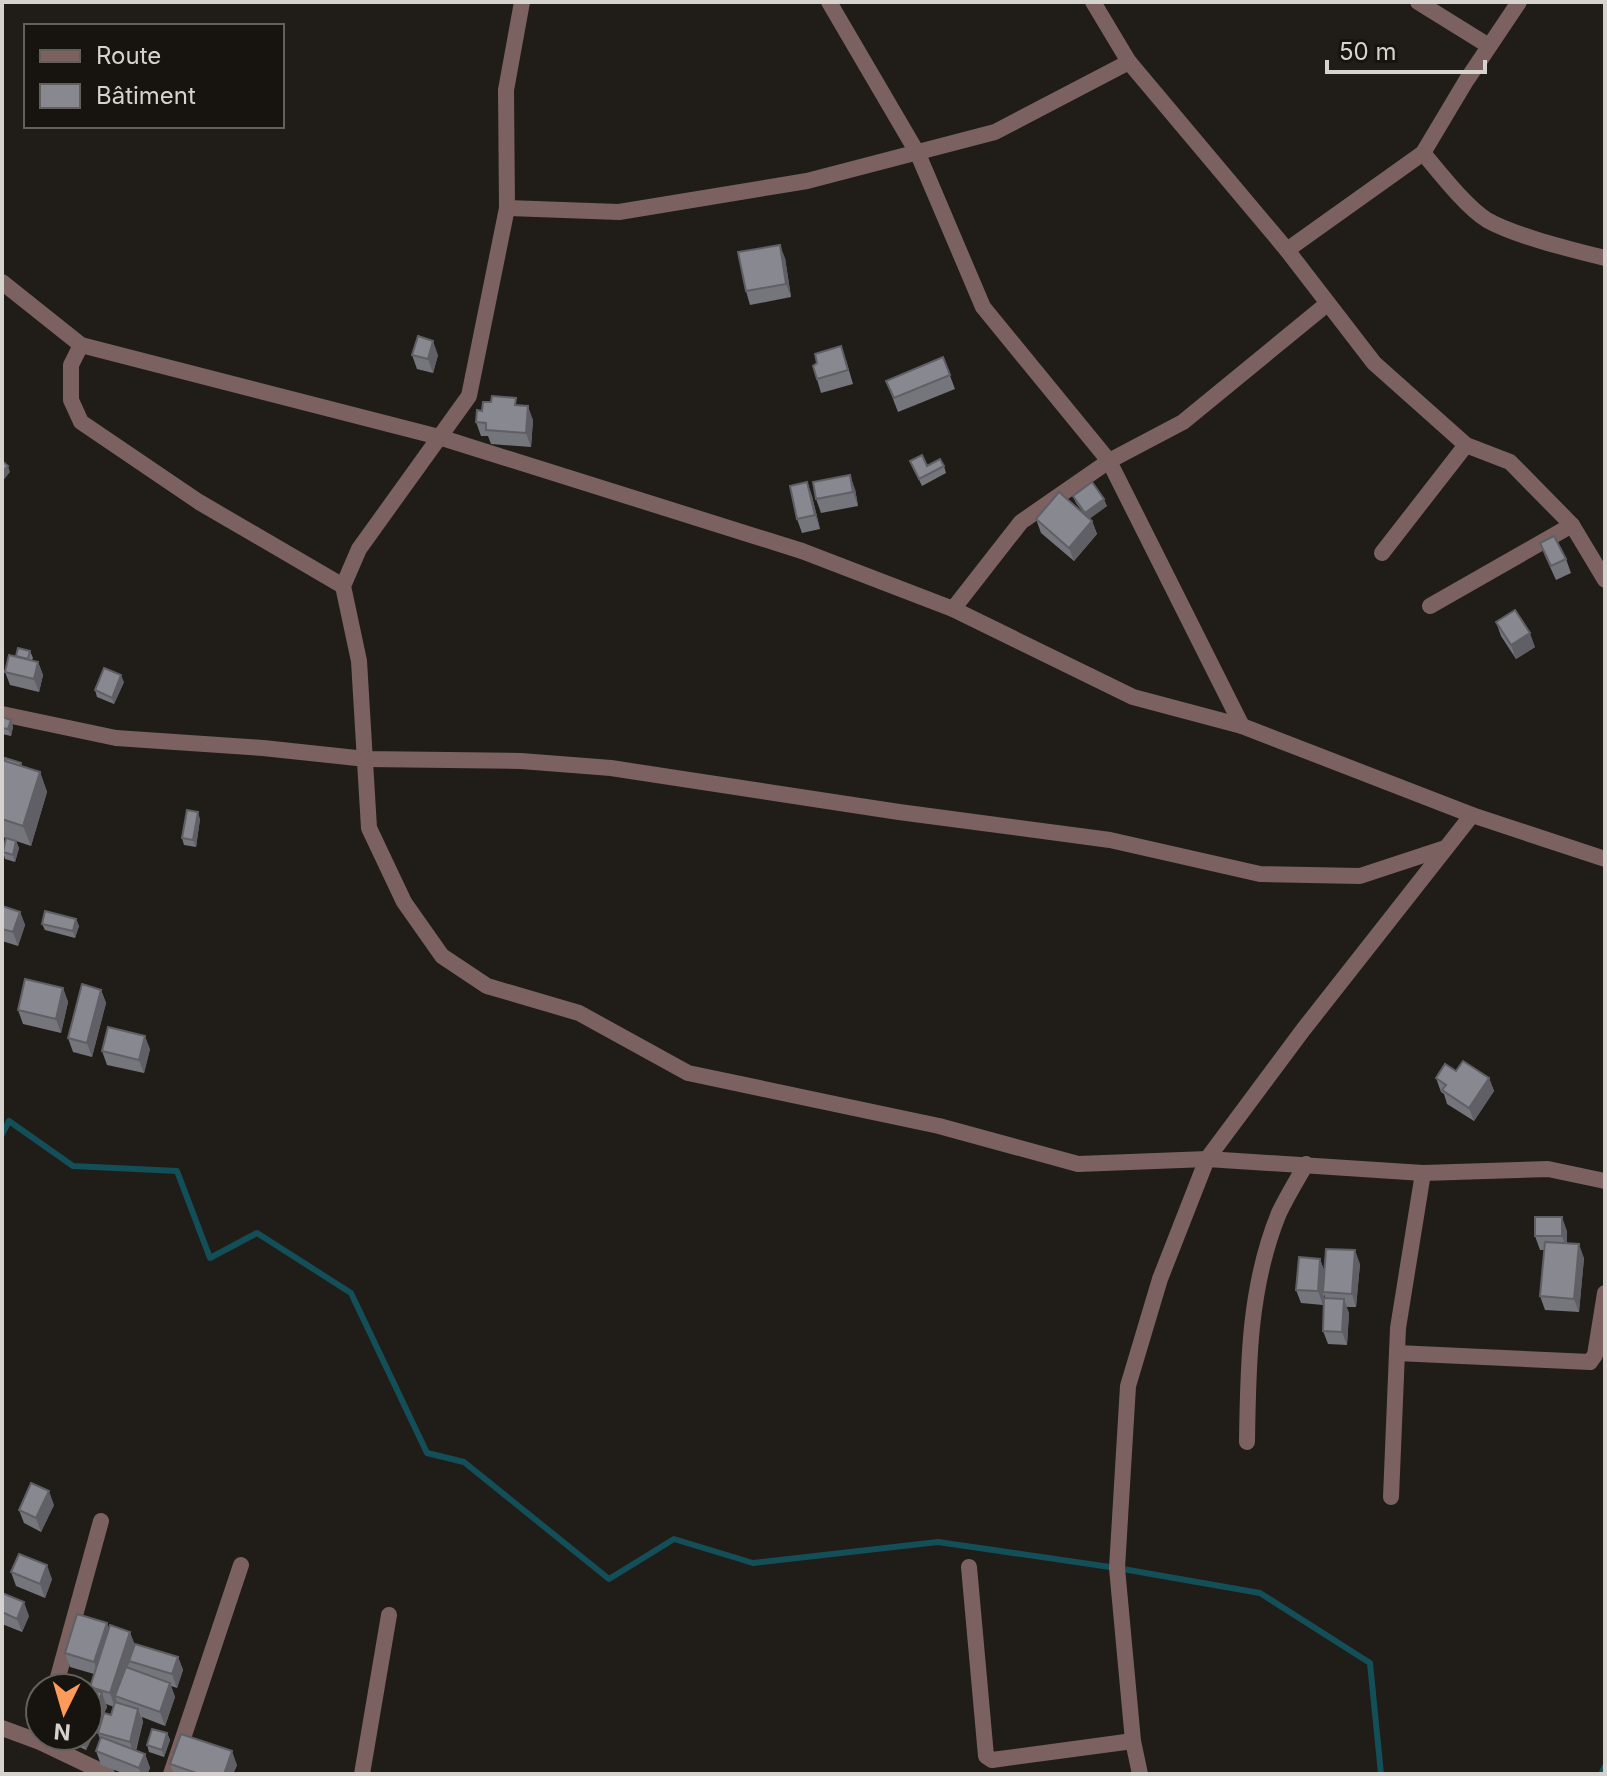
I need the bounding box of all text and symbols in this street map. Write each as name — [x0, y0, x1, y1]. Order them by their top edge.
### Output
legend — [24, 24, 284, 128]
scale bar — [1327, 24, 1485, 74]
text: 50 m — [1339, 37, 1397, 66]
text: Route — [96, 41, 161, 70]
text: Bâtiment — [96, 81, 196, 110]
north arrow — [24, 1672, 104, 1752]
text: N — [53, 1718, 72, 1746]

